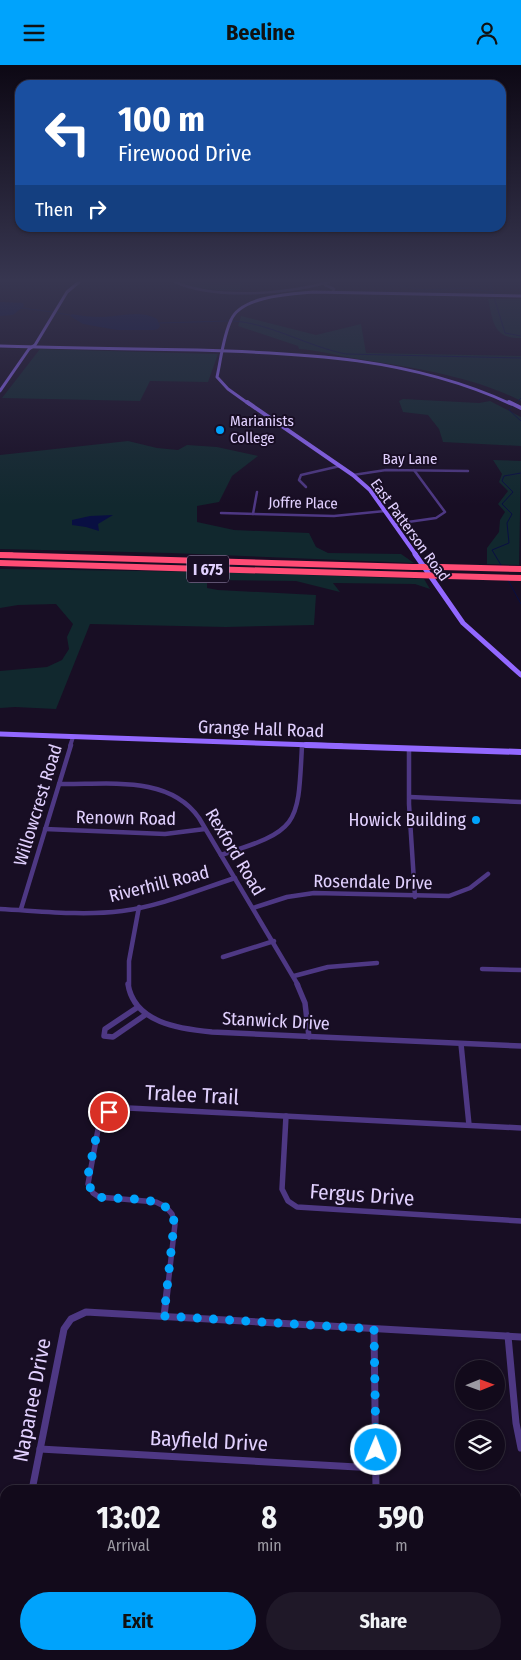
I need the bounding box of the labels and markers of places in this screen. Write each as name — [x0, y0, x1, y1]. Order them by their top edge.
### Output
place label: Marianists College — [230, 412, 294, 447]
marker: Marianists College — [214, 424, 226, 436]
place label: Howick Building — [348, 809, 467, 831]
marker: Howick Building — [470, 814, 482, 826]
pin — [88, 1091, 130, 1133]

